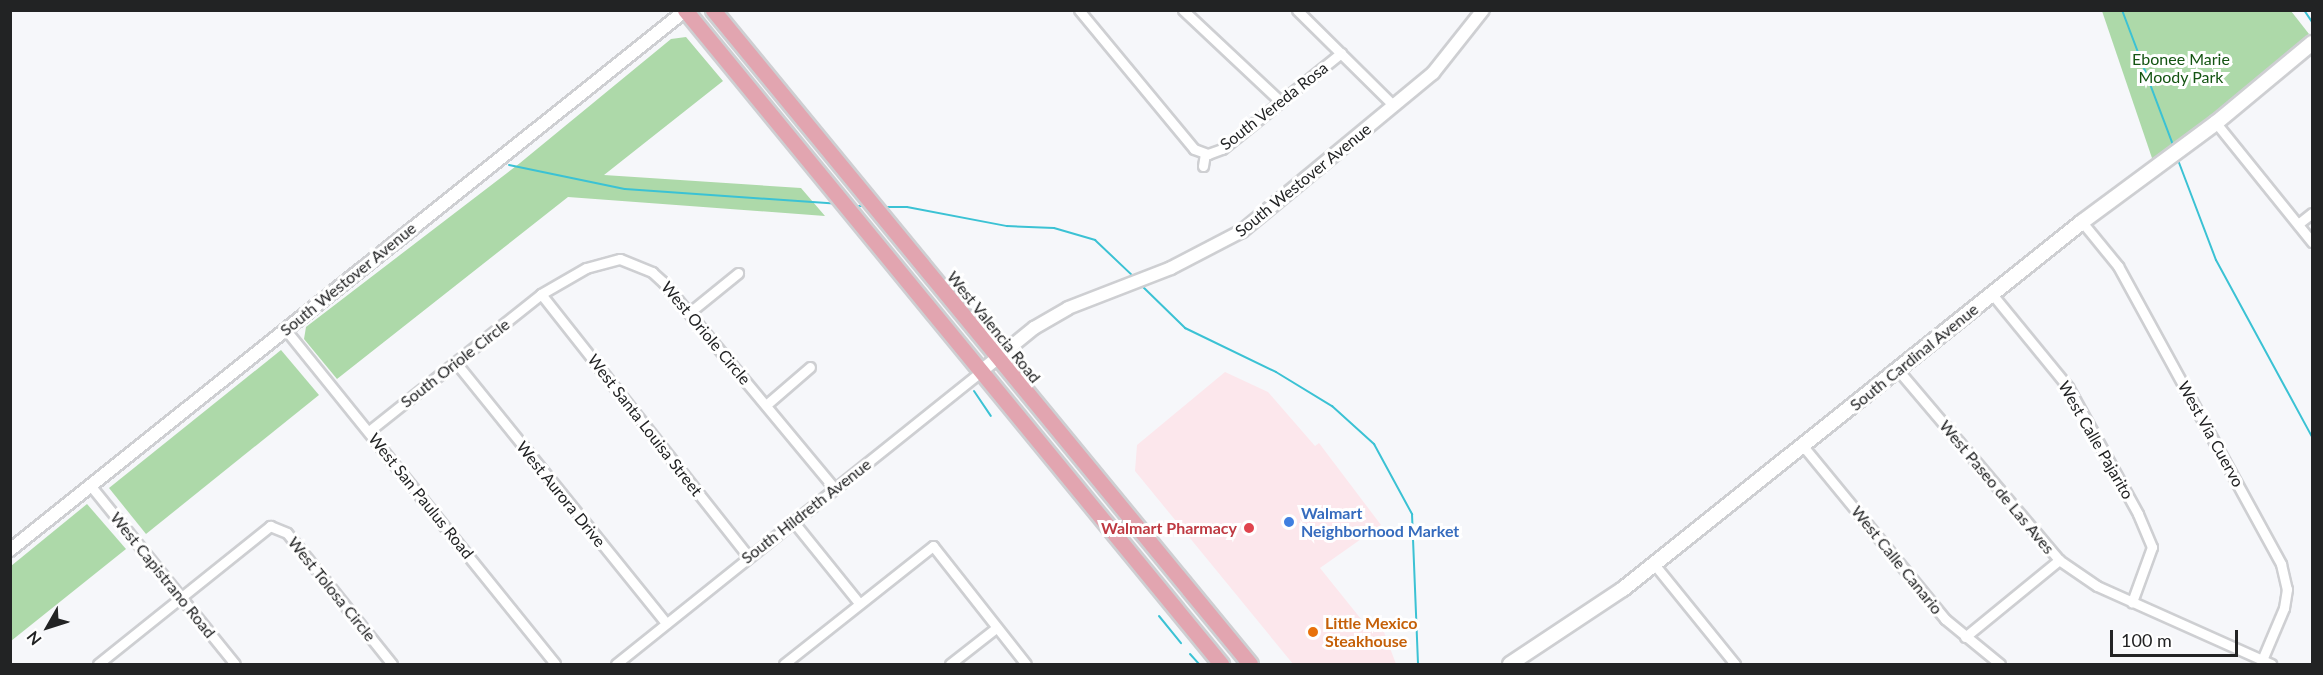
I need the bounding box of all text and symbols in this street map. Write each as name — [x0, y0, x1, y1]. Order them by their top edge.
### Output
park label: Ebonee Marie Moody Park — [2132, 49, 2230, 87]
street label: South Vereda Rosa — [1216, 58, 1332, 154]
street label: South Westover Avenue — [1231, 119, 1375, 241]
street label: South Westover Avenue — [276, 218, 420, 340]
street label: West Valencia Road — [943, 267, 1045, 387]
street label: West Oriole Circle — [657, 278, 755, 388]
street label: South Cardinal Avenue — [1846, 299, 1982, 415]
street label: South Oriole Circle — [397, 315, 513, 411]
street label: West Santa Louisa Street — [584, 350, 706, 500]
street label: West Calle Pajarito — [2054, 378, 2138, 502]
street label: West Via Cuervo — [2174, 378, 2248, 490]
street label: West Paseo de Las Aves — [1935, 416, 2059, 558]
street label: West San Paulus Road — [365, 429, 477, 563]
street label: West Aurora Drive — [512, 437, 610, 551]
street label: South Hildreth Avenue — [737, 454, 875, 568]
street label: West Calle Canario — [1847, 502, 1947, 618]
place label: Walmart Neighborhood Market — [1301, 503, 1459, 541]
street label: West Capistrano Road — [106, 508, 220, 642]
marker: Walmart Neighborhood Market — [1282, 515, 1296, 529]
place label: Walmart Pharmacy — [1101, 518, 1237, 538]
marker: Walmart Pharmacy — [1242, 521, 1256, 535]
street label: West Tolosa Circle — [284, 533, 380, 645]
north arrow — [18, 597, 78, 657]
place label: Little Mexico Steakhouse — [1325, 613, 1418, 651]
scale bar — [2113, 618, 2240, 656]
marker: Little Mexico Steakhouse — [1306, 625, 1320, 639]
text: N — [22, 628, 45, 649]
text: 100 m — [2121, 629, 2172, 651]

